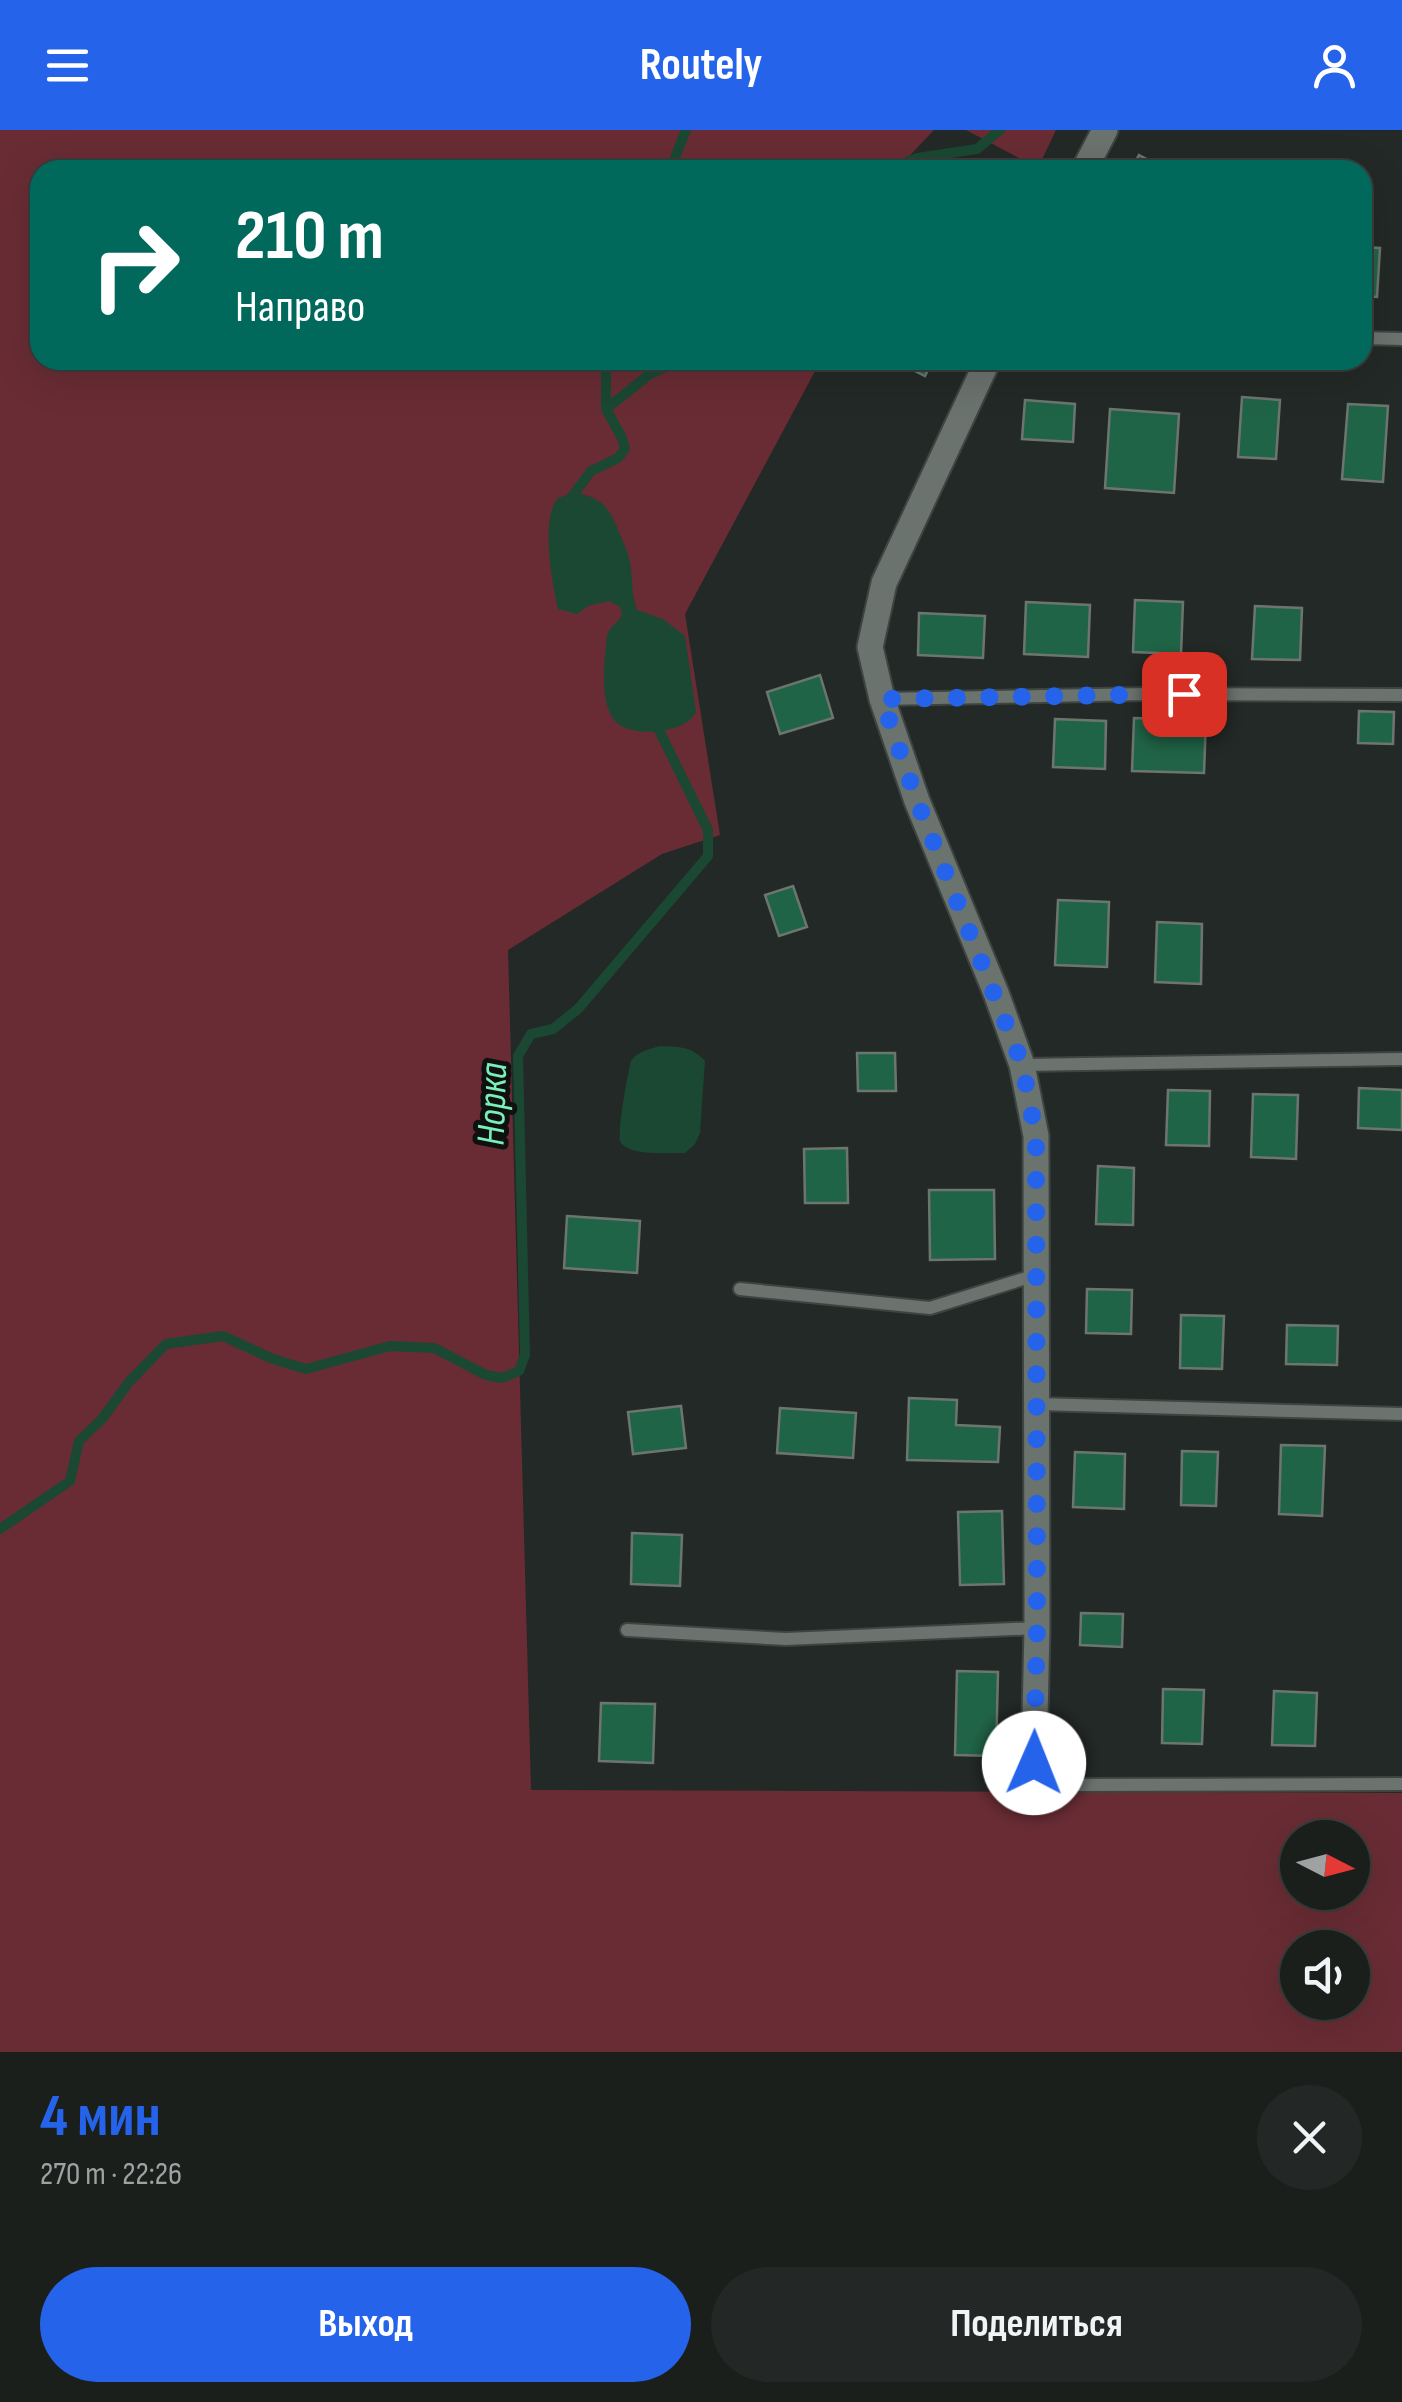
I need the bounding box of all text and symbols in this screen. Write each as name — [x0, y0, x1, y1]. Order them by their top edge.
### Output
icon: menu — [40, 38, 95, 93]
text: Routely — [640, 38, 762, 93]
icon: person — [1307, 38, 1362, 93]
text: 210 m — [235, 195, 384, 279]
icon: right — [70, 200, 200, 330]
text: Направо — [235, 280, 365, 335]
pin — [1142, 652, 1227, 737]
icon: arrive — [1157, 667, 1212, 722]
water label: Норка — [468, 1062, 518, 1146]
position arrow — [982, 1711, 1086, 1815]
north arrow — [1280, 1820, 1370, 1910]
map controls — [1280, 1820, 1370, 2020]
button: sound — [1280, 1930, 1370, 2020]
text: 4 мин — [40, 2081, 161, 2153]
button: close — [1257, 2085, 1362, 2190]
text: 270 m · 22:26 — [40, 2155, 182, 2194]
button: Выход — [40, 2267, 691, 2382]
button: Поделиться — [711, 2267, 1362, 2382]

